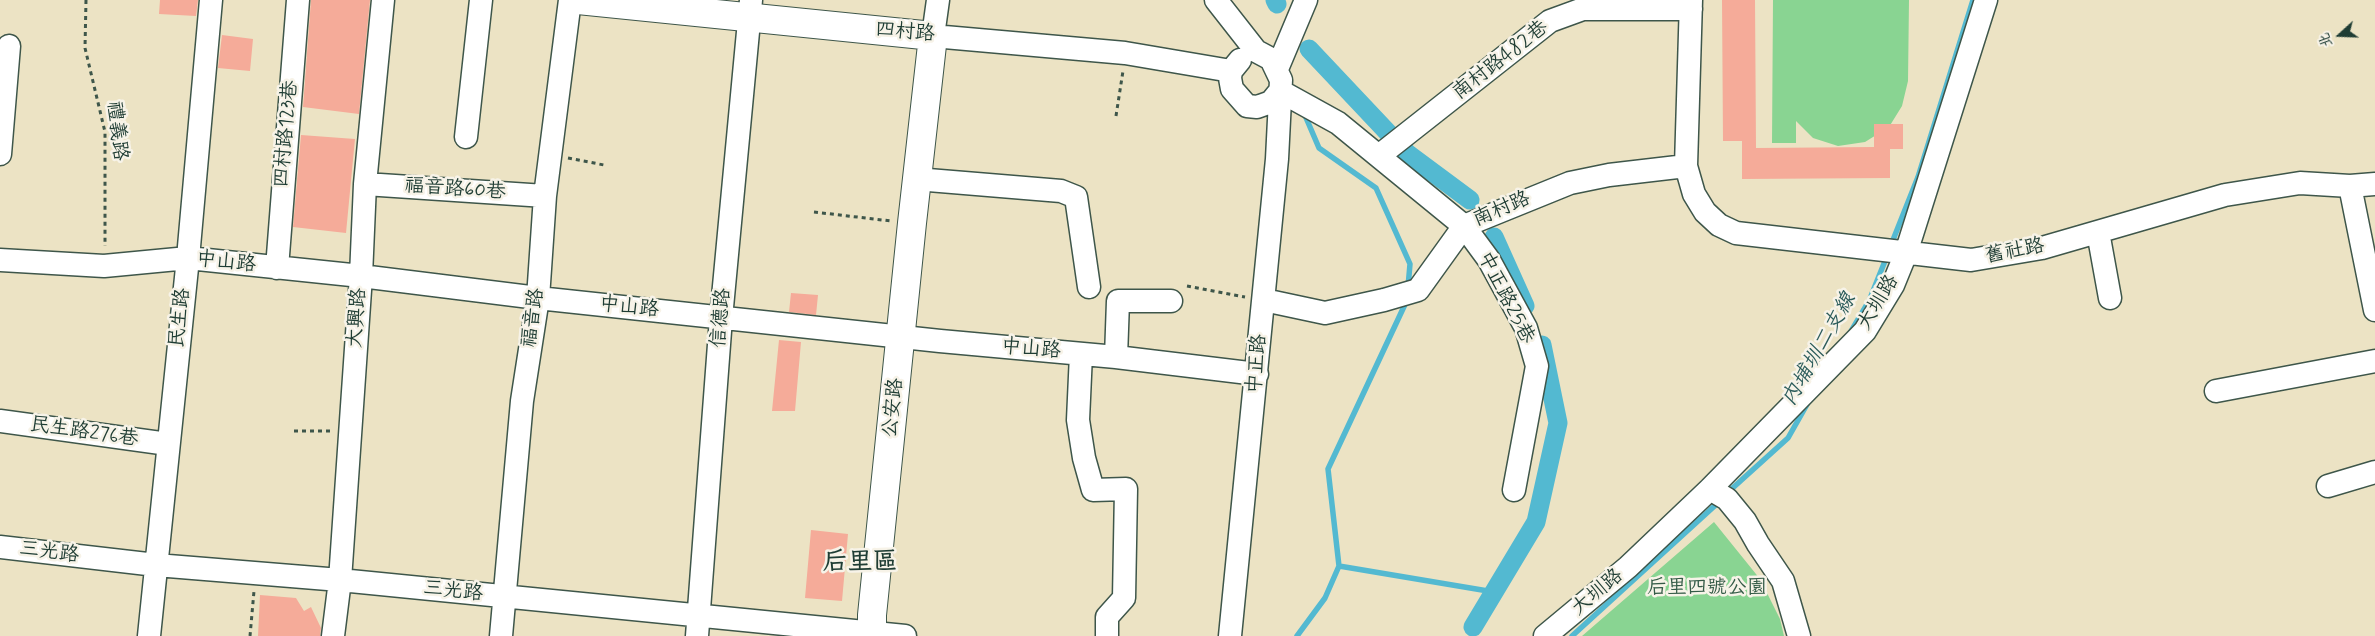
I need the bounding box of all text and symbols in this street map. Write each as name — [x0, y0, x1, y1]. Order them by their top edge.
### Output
north arrow — [2315, 10, 2365, 60]
street label: 南村路482巷 — [1448, 16, 1554, 106]
street label: 四村路 — [874, 18, 936, 48]
text: 北 — [2315, 30, 2337, 50]
street label: 四村路123巷 — [270, 79, 304, 189]
street label: 禮義路 — [100, 100, 132, 162]
street label: 福音路60巷 — [403, 174, 507, 206]
street label: 南村路 — [1470, 187, 1534, 233]
street label: 舊社路 — [1983, 234, 2047, 270]
street label: 中山路 — [195, 248, 257, 278]
street label: 中正路25巷 — [1472, 248, 1538, 348]
street label: 大圳路 — [1853, 271, 1905, 335]
street label: 民生路 — [166, 287, 196, 349]
street label: 大興路 — [344, 287, 372, 349]
street label: 福音路 — [518, 287, 550, 349]
street label: 信德路 — [707, 287, 737, 349]
water label: 內埔圳二支線 — [1778, 289, 1862, 411]
street label: 中山路 — [598, 293, 660, 323]
street label: 中正路 — [1243, 333, 1273, 395]
street label: 中山路 — [1000, 335, 1062, 365]
street label: 公安路 — [879, 377, 909, 439]
street label: 民生路276巷 — [28, 414, 140, 452]
street label: 三光路 — [18, 537, 80, 569]
district label: 后里區 — [823, 549, 897, 579]
street label: 大圳路 — [1567, 565, 1629, 621]
street label: 三光路 — [422, 577, 484, 607]
park label: 后里四號公園 — [1647, 577, 1767, 601]

